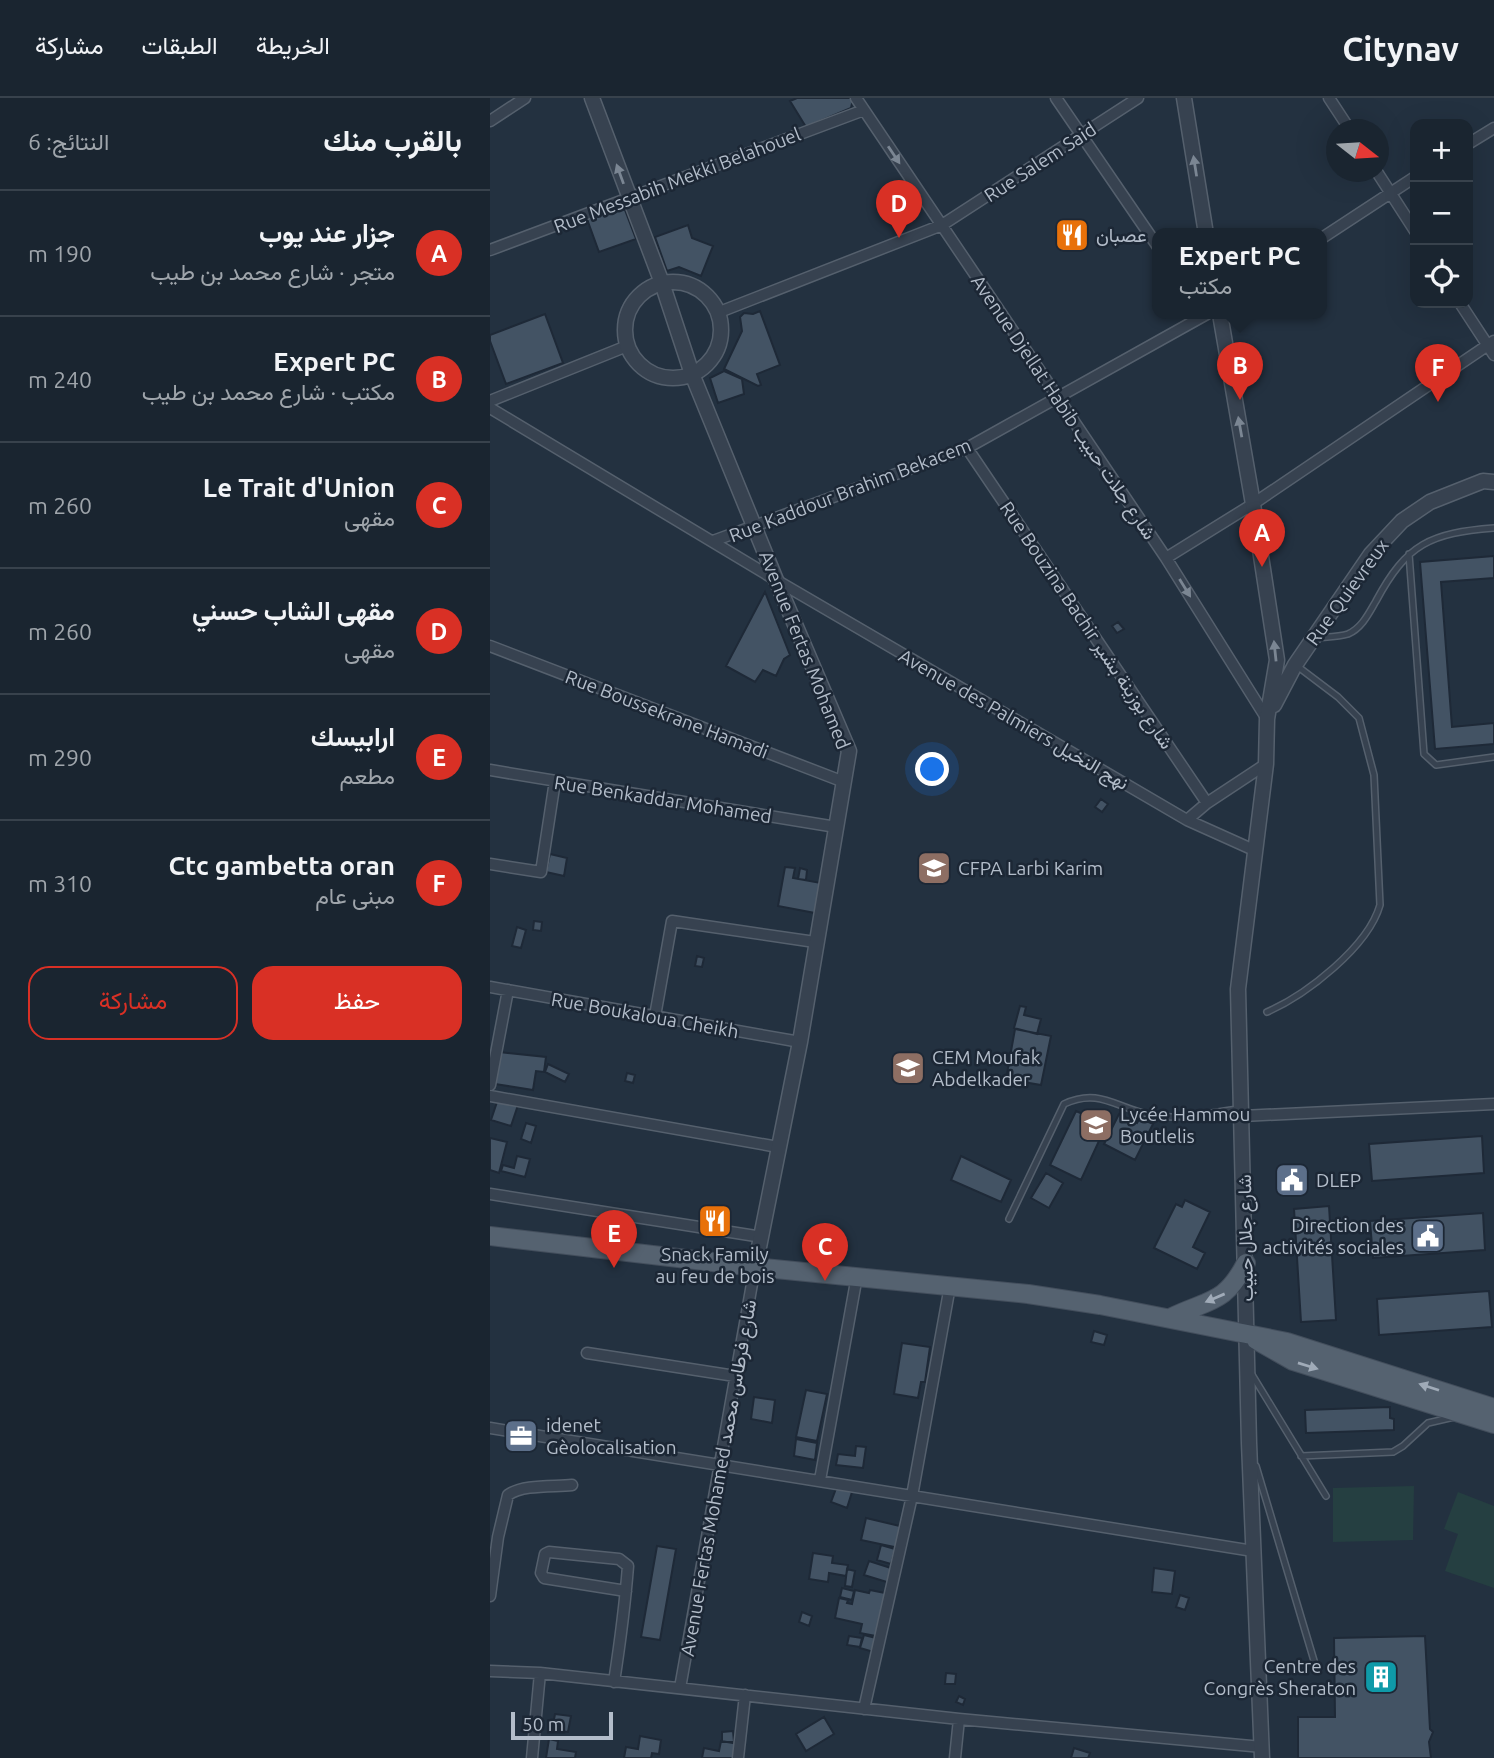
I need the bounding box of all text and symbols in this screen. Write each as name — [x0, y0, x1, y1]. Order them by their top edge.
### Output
text: Citynav — [1342, 30, 1459, 67]
text: مشاركة — [35, 32, 103, 59]
text: الطبقات — [141, 32, 218, 59]
text: الخريطة — [256, 32, 330, 59]
street label: Rue Salem Said — [980, 118, 1100, 206]
north arrow — [1326, 119, 1389, 182]
map controls — [1410, 119, 1473, 308]
button: + — [1410, 119, 1473, 182]
text: بالقرب منك — [323, 123, 462, 157]
street label: Rue Messabih Mekki Belahouel — [551, 123, 803, 237]
text: النتائج: 6 — [28, 129, 109, 154]
one-way arrow — [887, 146, 901, 164]
one-way arrow — [1189, 155, 1200, 177]
one-way arrow — [614, 163, 625, 184]
pin: D — [876, 180, 922, 238]
button: − — [1410, 182, 1473, 245]
restaurant icon: عصبان — [1053, 216, 1091, 254]
text: جزار عند يوب — [259, 218, 395, 247]
place label: عصبان — [1096, 224, 1147, 247]
popup — [1152, 228, 1327, 319]
text: 190 m — [28, 241, 92, 266]
text: A — [431, 241, 447, 266]
text: Expert PC — [1179, 241, 1300, 270]
button: locate — [1410, 245, 1473, 308]
text: متجر · شارع محمد بن طيب — [150, 259, 395, 284]
street label: Avenue Djellat Habib شارع جلات حبيب — [965, 271, 1161, 545]
text: مكتب — [1179, 273, 1232, 298]
pin: B — [1217, 342, 1263, 400]
pin: F — [1415, 344, 1461, 402]
text: Expert PC — [273, 347, 395, 376]
text: 240 m — [28, 367, 92, 392]
text: B — [431, 367, 447, 392]
text: مكتب · شارع محمد بن طيب — [142, 379, 395, 404]
one-way arrow — [1234, 416, 1245, 438]
street label: Rue Kaddour Brahim Bekacem — [726, 434, 974, 546]
text: Le Trait d'Union — [203, 473, 395, 502]
text: 260 m — [28, 493, 92, 518]
text: C — [432, 493, 446, 518]
street label: Rue Bouzina Bachir شارع بوزينة بشير — [994, 497, 1178, 754]
text: مقهى — [344, 505, 395, 530]
pin: A — [1239, 509, 1285, 567]
street label: Rue Quievreux — [1301, 534, 1393, 649]
street label: Avenue Fertas Mohamed — [755, 548, 855, 752]
one-way arrow — [1178, 578, 1191, 597]
text: مقهى الشاب حسني — [192, 596, 395, 625]
text: 260 m — [28, 619, 92, 644]
text: D — [431, 619, 447, 644]
text: مقهى — [344, 637, 395, 662]
one-way arrow — [1269, 640, 1280, 662]
street label: Avenue des Palmiers نهج النخيل — [894, 644, 1133, 797]
street label: Rue Boussekrane Hamadi — [562, 665, 772, 763]
text: ارابيسك — [311, 722, 395, 751]
text: 290 m — [28, 745, 92, 770]
text: E — [432, 745, 446, 770]
your location — [915, 752, 949, 786]
text: مطعم — [339, 763, 395, 788]
street label: Rue Benkaddar Mohamed — [553, 771, 773, 827]
school or university icon: CFPA Larbi Karim — [915, 849, 953, 887]
text: Ctc gambetta oran — [169, 851, 395, 880]
place label: CFPA Larbi Karim — [958, 857, 1103, 879]
text: 310 m — [28, 871, 92, 896]
text: F — [433, 871, 445, 896]
text: مبنى عام — [315, 883, 395, 908]
button: مشاركة — [28, 966, 238, 1040]
button: حفظ — [252, 966, 462, 1040]
street label: Rue Boukaloua Cheikh — [550, 988, 740, 1042]
place label: CEM Moufak Abdelkader — [932, 1046, 1041, 1090]
school or university icon: CEM Moufak Abdelkader — [889, 1049, 927, 1087]
place label: Lycée Hammou Boutlelis — [1120, 1103, 1250, 1147]
school or university icon: Lycée Hammou Boutlelis — [1077, 1106, 1115, 1144]
public building icon: DLEP — [1273, 1161, 1311, 1199]
place label: DLEP — [1316, 1169, 1361, 1191]
street label: شارع جلال حبيب — [1233, 1174, 1259, 1302]
restaurant icon: Snack Family au feu de bois — [696, 1202, 734, 1240]
pin: E — [591, 1210, 637, 1268]
place label: Direction des activités sociales — [1263, 1214, 1404, 1258]
public building icon: Direction des activités sociales — [1409, 1217, 1447, 1255]
pin: C — [802, 1223, 848, 1281]
place label: Snack Family au feu de bois — [656, 1243, 774, 1287]
one-way arrow — [1205, 1292, 1225, 1304]
street label: Avenue Fertas Mohamed شارع فرطاس محمد — [676, 1298, 762, 1658]
one-way arrow — [1297, 1361, 1318, 1371]
one-way arrow — [1418, 1381, 1439, 1392]
place label: idenet Gèolocalisation — [546, 1414, 677, 1458]
office icon: idenet Gèolocalisation — [502, 1417, 540, 1455]
place label: Centre des Congrès Sheraton — [1204, 1655, 1356, 1699]
building icon: Centre des Congrès Sheraton — [1362, 1658, 1400, 1696]
scale bar — [511, 1709, 612, 1741]
text: 50 m — [522, 1713, 564, 1735]

